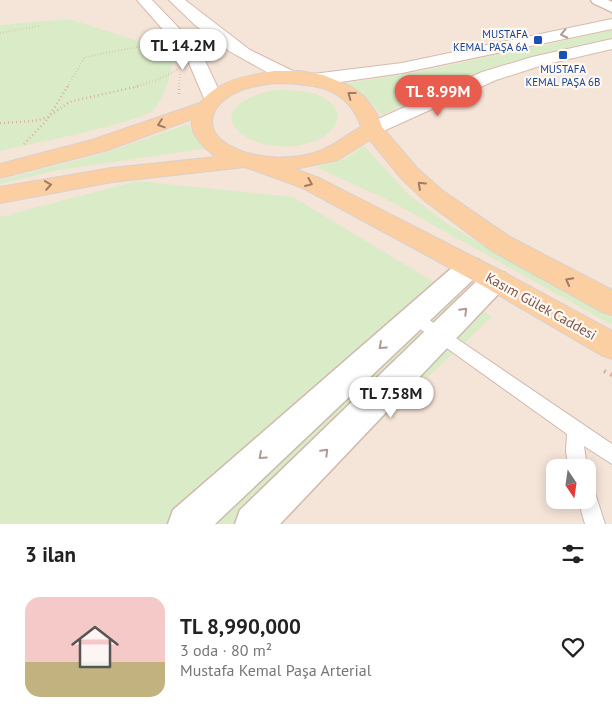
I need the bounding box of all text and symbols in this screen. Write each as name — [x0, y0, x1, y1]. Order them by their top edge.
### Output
place label: MUSTAFA KEMAL PAŞA 6A — [453, 27, 529, 54]
pin: TL 14.2M — [131, 28, 235, 71]
one-way arrow — [560, 28, 569, 39]
marker: MUSTAFA KEMAL PAŞA 6A — [532, 34, 544, 46]
text: TL 14.2M — [151, 35, 215, 55]
marker: MUSTAFA KEMAL PAŞA 6B — [557, 49, 569, 61]
place label: MUSTAFA KEMAL PAŞA 6B — [526, 62, 600, 89]
pin: TL 8.99M — [386, 74, 490, 117]
text: TL 8.99M — [406, 81, 470, 101]
one-way arrow — [347, 92, 356, 101]
one-way arrow — [157, 118, 166, 128]
one-way arrow — [304, 176, 313, 187]
one-way arrow — [43, 181, 52, 191]
one-way arrow — [418, 182, 427, 191]
street label: Kasım Gülek Caddesi — [483, 268, 599, 344]
one-way arrow — [565, 277, 574, 287]
one-way arrow — [458, 308, 467, 317]
one-way arrow — [378, 341, 387, 350]
pin: TL 7.58M — [339, 376, 443, 419]
text: TL 7.58M — [360, 383, 422, 403]
one-way arrow — [319, 449, 328, 458]
one-way arrow — [258, 450, 267, 459]
north arrow — [546, 459, 596, 509]
map controls — [546, 459, 596, 509]
icon: filters — [559, 540, 587, 568]
text: 3 ilan — [25, 541, 76, 568]
text: TL 8,990,000 — [180, 613, 301, 640]
icon: home — [65, 617, 125, 677]
icon: heart — [559, 633, 587, 661]
text: 3 oda · 80 m² — [180, 640, 272, 660]
text: Mustafa Kemal Paşa Arterial — [180, 660, 371, 680]

